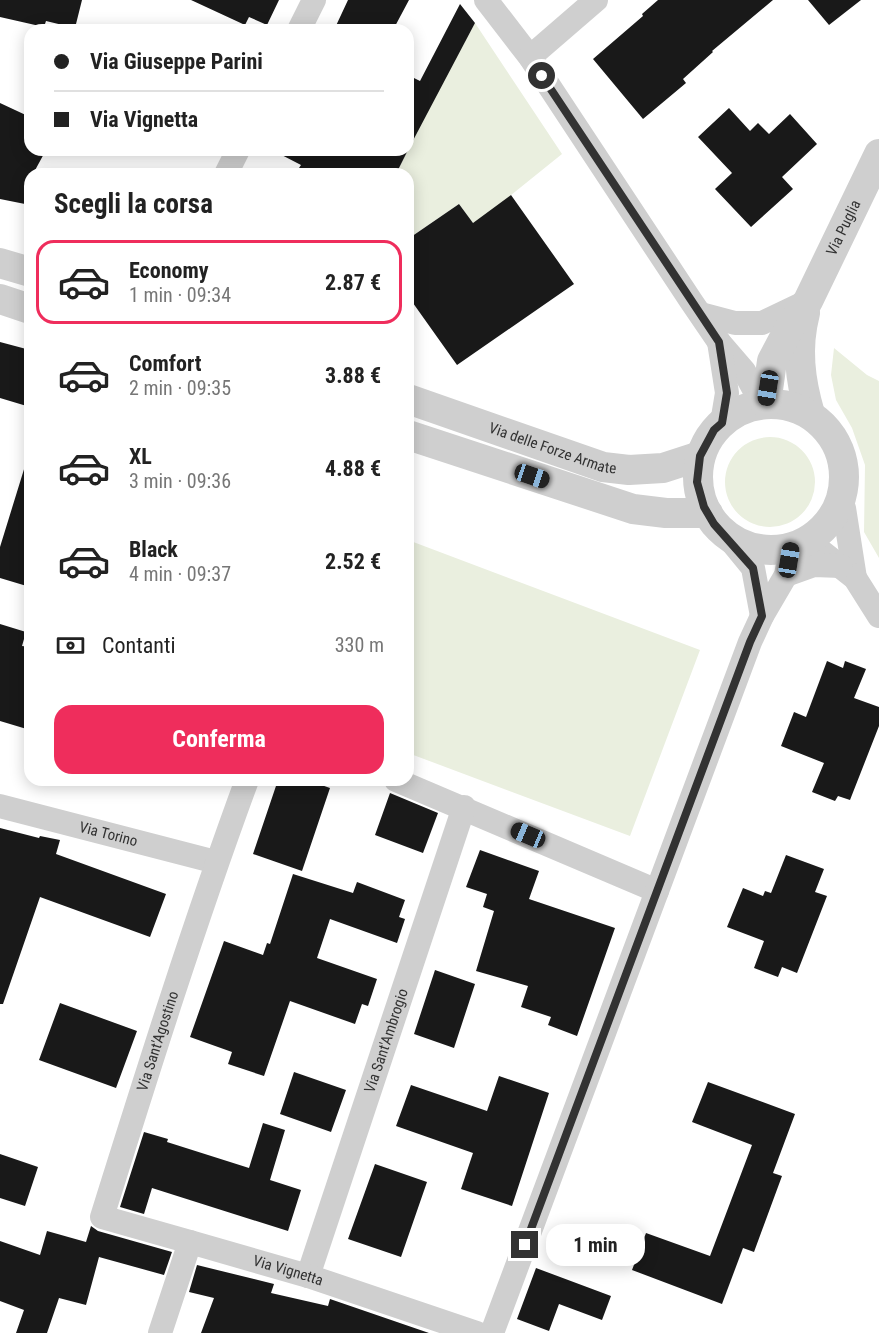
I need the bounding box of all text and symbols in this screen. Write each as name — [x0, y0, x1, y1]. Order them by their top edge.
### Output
text: Via Giuseppe Parini — [90, 49, 263, 74]
route start — [528, 62, 555, 89]
text: Via Vignetta — [90, 107, 198, 132]
text: Scegli la corsa — [54, 188, 213, 220]
street label: Via Puglia — [822, 197, 864, 258]
icon: car — [57, 255, 111, 309]
text: Economy — [129, 258, 209, 283]
text: 2.87 € — [325, 270, 381, 295]
text: 1 min · 09:34 — [129, 283, 231, 307]
icon: car — [57, 348, 111, 402]
text: Comfort — [129, 351, 202, 376]
text: 3.88 € — [325, 363, 381, 388]
car — [756, 369, 780, 407]
text: 2 min · 09:35 — [129, 376, 231, 400]
street label: Via delle Forze Armate — [486, 419, 617, 477]
icon: car — [57, 441, 111, 495]
text: XL — [129, 444, 152, 469]
text: 4.88 € — [325, 456, 381, 481]
car — [512, 462, 552, 490]
text: 3 min · 09:36 — [129, 469, 231, 493]
icon: car — [57, 534, 111, 588]
text: Black — [129, 537, 178, 562]
car — [777, 541, 801, 579]
text: 2.52 € — [325, 549, 381, 574]
text: 4 min · 09:37 — [129, 562, 231, 586]
icon: cash — [54, 629, 87, 662]
text: Contanti — [102, 633, 175, 658]
text: 330 m — [335, 633, 384, 657]
button: Conferma — [54, 705, 384, 774]
street label: Via Torino — [77, 818, 140, 850]
car — [508, 820, 548, 850]
street label: Via Sant'Ambrogio — [361, 986, 412, 1095]
street label: Via Sant'Agostino — [133, 989, 182, 1093]
callout: 1 min — [546, 1224, 645, 1266]
route end — [511, 1231, 538, 1258]
text: 1 min — [573, 1233, 618, 1257]
street label: Via Vignetta — [251, 1252, 326, 1289]

